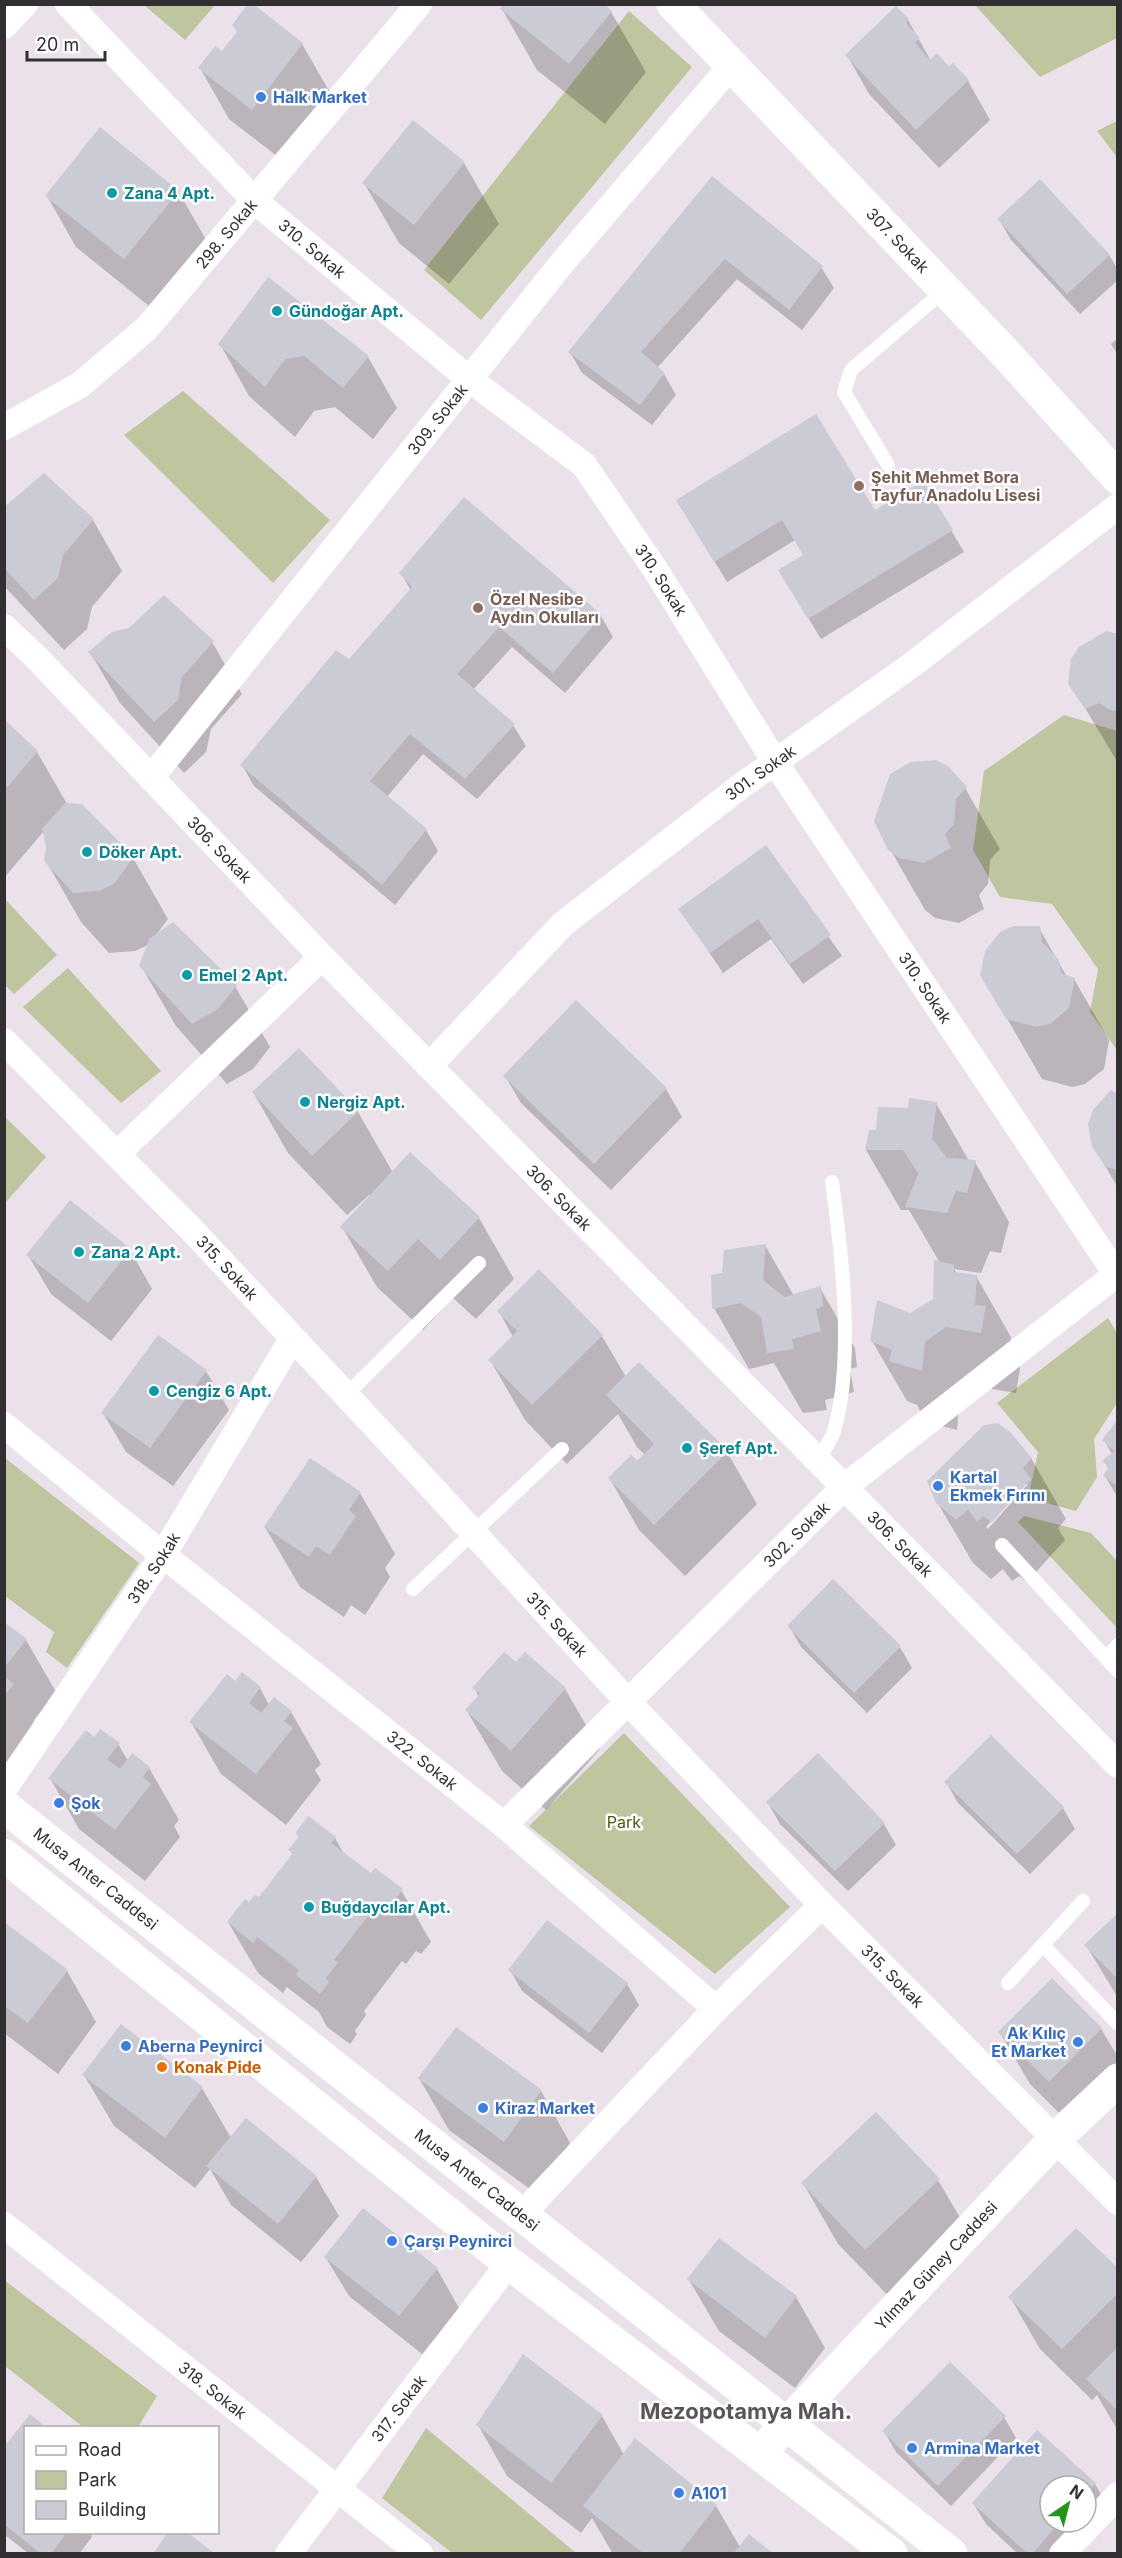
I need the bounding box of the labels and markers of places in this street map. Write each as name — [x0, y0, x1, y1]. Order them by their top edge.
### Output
place label: Halk Market — [273, 87, 367, 107]
marker: Halk Market — [254, 90, 268, 104]
place label: Zana 4 Apt. — [124, 183, 215, 203]
marker: Zana 4 Apt. — [105, 186, 119, 200]
place label: Gündoğar Apt. — [289, 301, 404, 321]
marker: Gündoğar Apt. — [270, 304, 284, 318]
place label: Şehit Mehmet Bora Tayfur Anadolu Lisesi — [871, 467, 1040, 505]
marker: Şehit Mehmet Bora Tayfur Anadolu Lisesi — [852, 479, 866, 493]
place label: Özel Nesibe Aydın Okulları — [490, 589, 599, 627]
marker: Özel Nesibe Aydın Okulları — [471, 601, 485, 615]
place label: Döker Apt. — [99, 842, 182, 862]
marker: Döker Apt. — [80, 845, 94, 859]
place label: Emel 2 Apt. — [199, 965, 288, 985]
marker: Emel 2 Apt. — [180, 968, 194, 982]
place label: Nergiz Apt. — [317, 1092, 405, 1112]
marker: Nergiz Apt. — [298, 1095, 312, 1109]
place label: Zana 2 Apt. — [91, 1242, 181, 1262]
marker: Zana 2 Apt. — [72, 1245, 86, 1259]
place label: Cengiz 6 Apt. — [166, 1381, 272, 1401]
marker: Cengiz 6 Apt. — [147, 1384, 161, 1398]
place label: Şeref Apt. — [699, 1438, 778, 1458]
marker: Şeref Apt. — [680, 1441, 694, 1455]
place label: Kartal Ekmek Fırını — [950, 1467, 1045, 1505]
marker: Kartal Ekmek Fırını — [931, 1479, 945, 1493]
place label: Şok — [71, 1793, 101, 1813]
marker: Şok — [52, 1796, 66, 1810]
place label: Buğdaycılar Apt. — [321, 1897, 451, 1917]
marker: Buğdaycılar Apt. — [302, 1900, 316, 1914]
place label: Ak Kılıç Et Market — [991, 2023, 1066, 2061]
marker: Ak Kılıç Et Market — [1071, 2035, 1085, 2049]
place label: Aberna Peynirci — [138, 2036, 263, 2056]
marker: Aberna Peynirci — [119, 2039, 133, 2053]
place label: Konak Pide — [174, 2057, 261, 2077]
marker: Konak Pide — [155, 2060, 169, 2074]
place label: Kiraz Market — [495, 2098, 595, 2118]
marker: Kiraz Market — [476, 2101, 490, 2115]
place label: Çarşı Peynirci — [404, 2231, 512, 2251]
marker: Çarşı Peynirci — [385, 2234, 399, 2248]
place label: Armina Market — [924, 2438, 1040, 2458]
marker: Armina Market — [905, 2441, 919, 2455]
place label: A101 — [691, 2483, 727, 2503]
marker: A101 — [672, 2486, 686, 2500]

